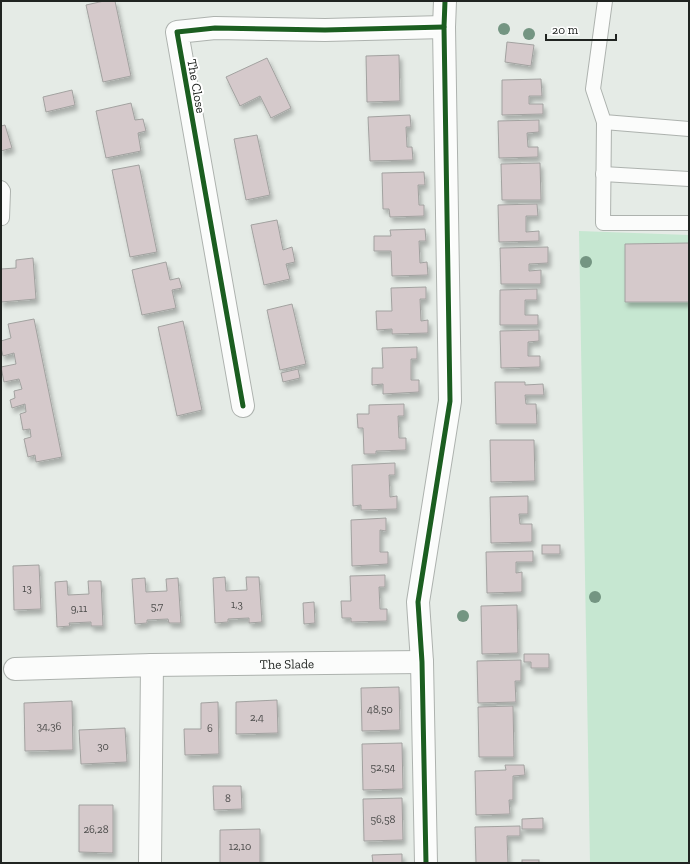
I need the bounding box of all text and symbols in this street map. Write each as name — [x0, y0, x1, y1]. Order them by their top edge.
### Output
scale bar — [546, 16, 616, 42]
text: 20 m — [552, 23, 579, 37]
street label: The Close — [184, 58, 209, 114]
house number: 13 — [22, 582, 32, 595]
house number: 1,3 — [231, 598, 243, 611]
house number: 5,7 — [151, 600, 163, 613]
house number: 9,11 — [71, 602, 88, 615]
street label: The Slade — [260, 656, 314, 672]
house number: 48,50 — [367, 703, 393, 716]
house number: 2,4 — [250, 711, 264, 724]
house number: 34,36 — [37, 720, 62, 733]
house number: 6 — [207, 722, 213, 735]
house number: 30 — [97, 740, 109, 753]
house number: 52,54 — [370, 761, 396, 774]
house number: 8 — [225, 792, 231, 805]
house number: 56,58 — [370, 813, 396, 826]
house number: 26,28 — [83, 823, 109, 836]
house number: 12,10 — [229, 840, 251, 853]

